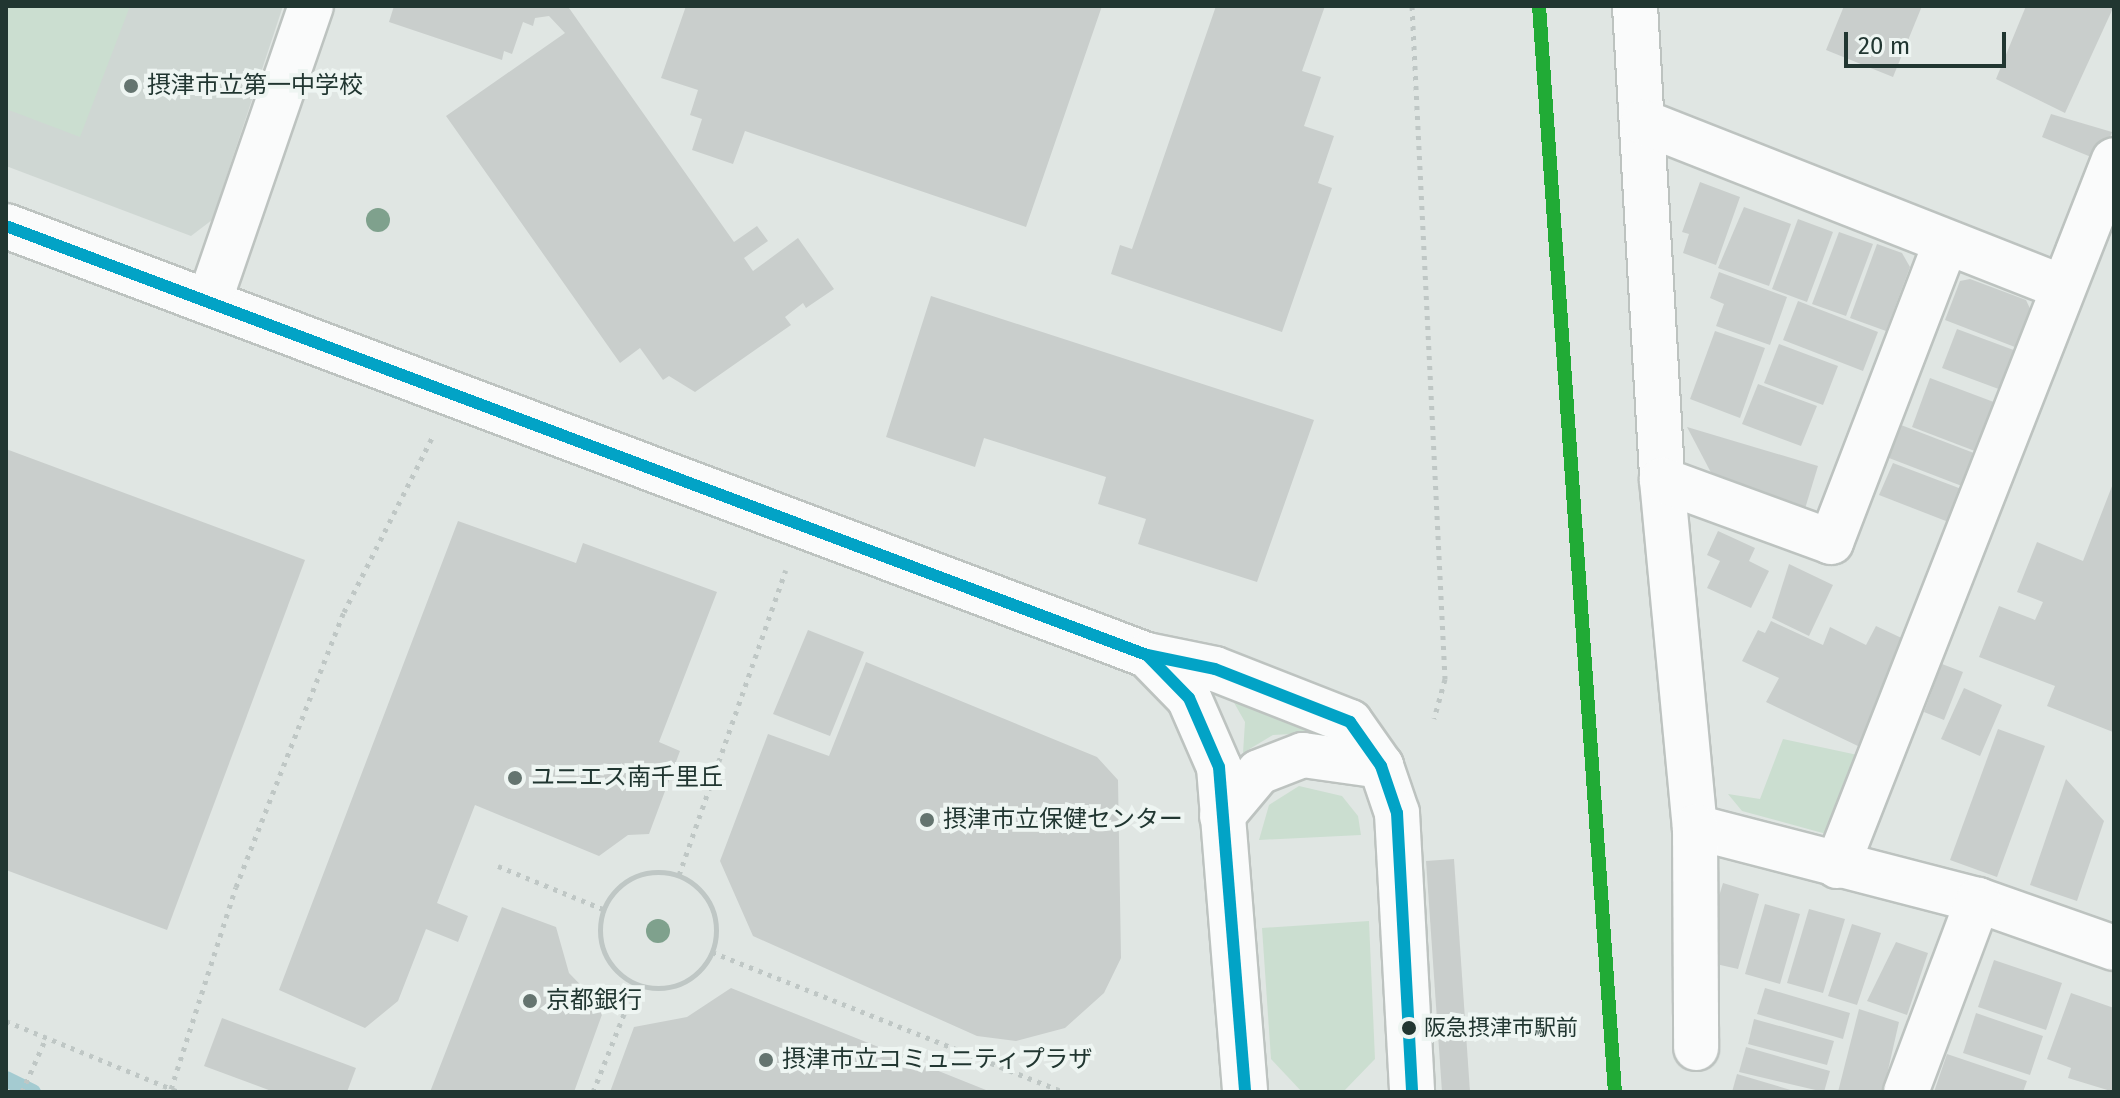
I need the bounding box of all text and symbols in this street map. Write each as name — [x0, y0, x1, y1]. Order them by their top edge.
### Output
scale bar — [1848, 16, 2010, 66]
text: 20 m — [1858, 32, 1910, 60]
place label: 摂津市立第一中学校 — [147, 72, 363, 100]
marker: 摂津市立第一中学校 — [122, 77, 140, 95]
place label: ユニエス南千里丘 — [531, 764, 723, 792]
marker: ユニエス南千里丘 — [506, 769, 524, 787]
place label: 摂津市立保健センター — [943, 806, 1183, 834]
marker: 摂津市立保健センター — [918, 811, 936, 829]
place label: 京都銀行 — [546, 987, 642, 1015]
marker: 京都銀行 — [521, 992, 539, 1010]
place label: 阪急摂津市駅前 — [1424, 1015, 1578, 1041]
marker: 阪急摂津市駅前 — [1401, 1020, 1417, 1036]
place label: 摂津市立コミュニティプラザ — [782, 1046, 1094, 1074]
marker: 摂津市立コミュニティプラザ — [757, 1051, 775, 1069]

